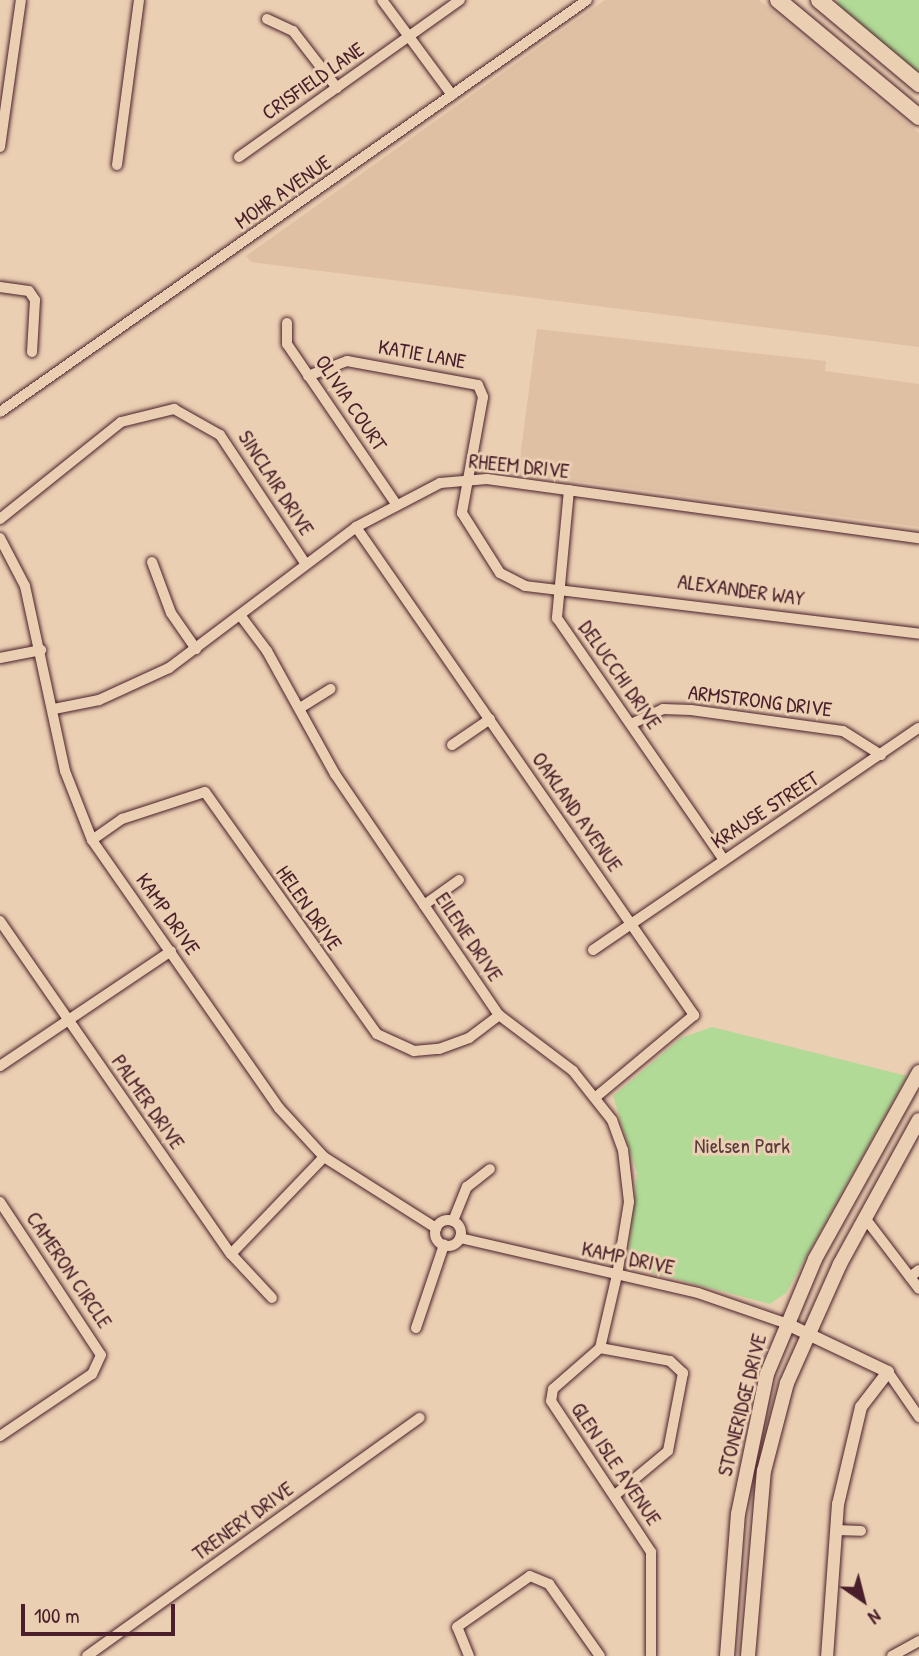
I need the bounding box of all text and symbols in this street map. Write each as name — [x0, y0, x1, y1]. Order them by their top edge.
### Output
street label: CRISFIELD LANE — [257, 37, 369, 125]
street label: MOHR AVENUE — [230, 150, 336, 234]
street label: KATIE LANE — [376, 334, 468, 374]
street label: OLIVIA COURT — [310, 350, 392, 456]
street label: SINCLAIR DRIVE — [233, 426, 319, 540]
street label: RHEEM DRIVE — [468, 448, 570, 484]
street label: ALEXANDER WAY — [676, 569, 806, 611]
street label: DELUCCHI DRIVE — [573, 616, 667, 734]
street label: ARMSTRONG DRIVE — [687, 680, 833, 722]
street label: OAKLAND AVENUE — [526, 747, 628, 877]
street label: KRAUSE STREET — [706, 766, 824, 854]
street label: HELEN DRIVE — [271, 861, 347, 955]
street label: KAMP DRIVE — [131, 868, 205, 960]
street label: EILENE DRIVE — [430, 888, 508, 986]
street label: PALMER DRIVE — [106, 1050, 190, 1154]
park label: Nielsen Park — [694, 1133, 790, 1159]
street label: CAMERON CIRCLE — [21, 1207, 117, 1333]
street label: KAMP DRIVE — [579, 1236, 677, 1280]
street label: STONERIDGE DRIVE — [712, 1331, 772, 1479]
street label: GLEN ISLE AVENUE — [566, 1398, 666, 1530]
street label: TRENERY DRIVE — [188, 1476, 298, 1566]
north arrow — [828, 1565, 898, 1635]
scale bar — [24, 1590, 178, 1634]
text: 100 m — [34, 1601, 80, 1630]
text: N — [863, 1604, 887, 1631]

